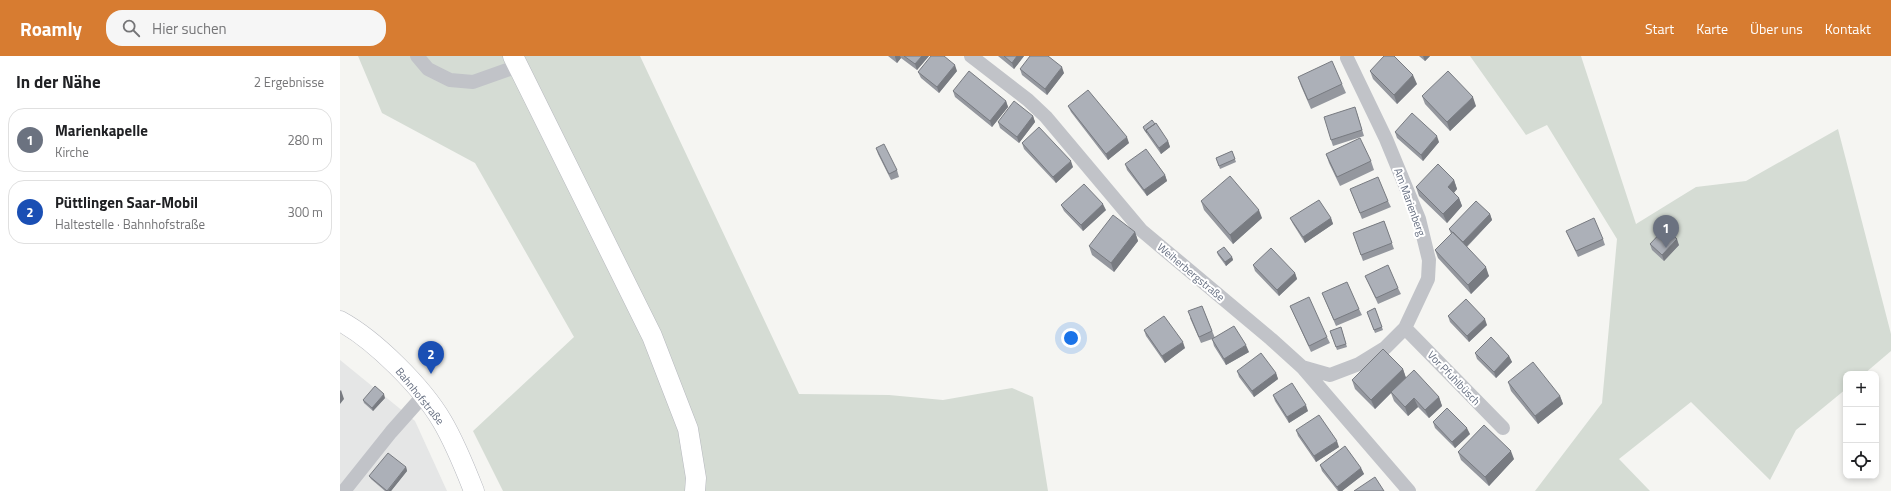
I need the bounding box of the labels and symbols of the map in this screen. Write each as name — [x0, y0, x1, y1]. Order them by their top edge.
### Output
street label: Am Marienberg — [1390, 166, 1430, 239]
pin: 1 — [1653, 215, 1679, 248]
street label: Weiherbergstraße — [1154, 239, 1229, 305]
your location — [1061, 328, 1081, 348]
pin: 2 — [418, 341, 444, 374]
street label: Vor Pfuhlbüsch — [1424, 347, 1484, 409]
street label: Bahnhofstraße — [392, 364, 448, 428]

